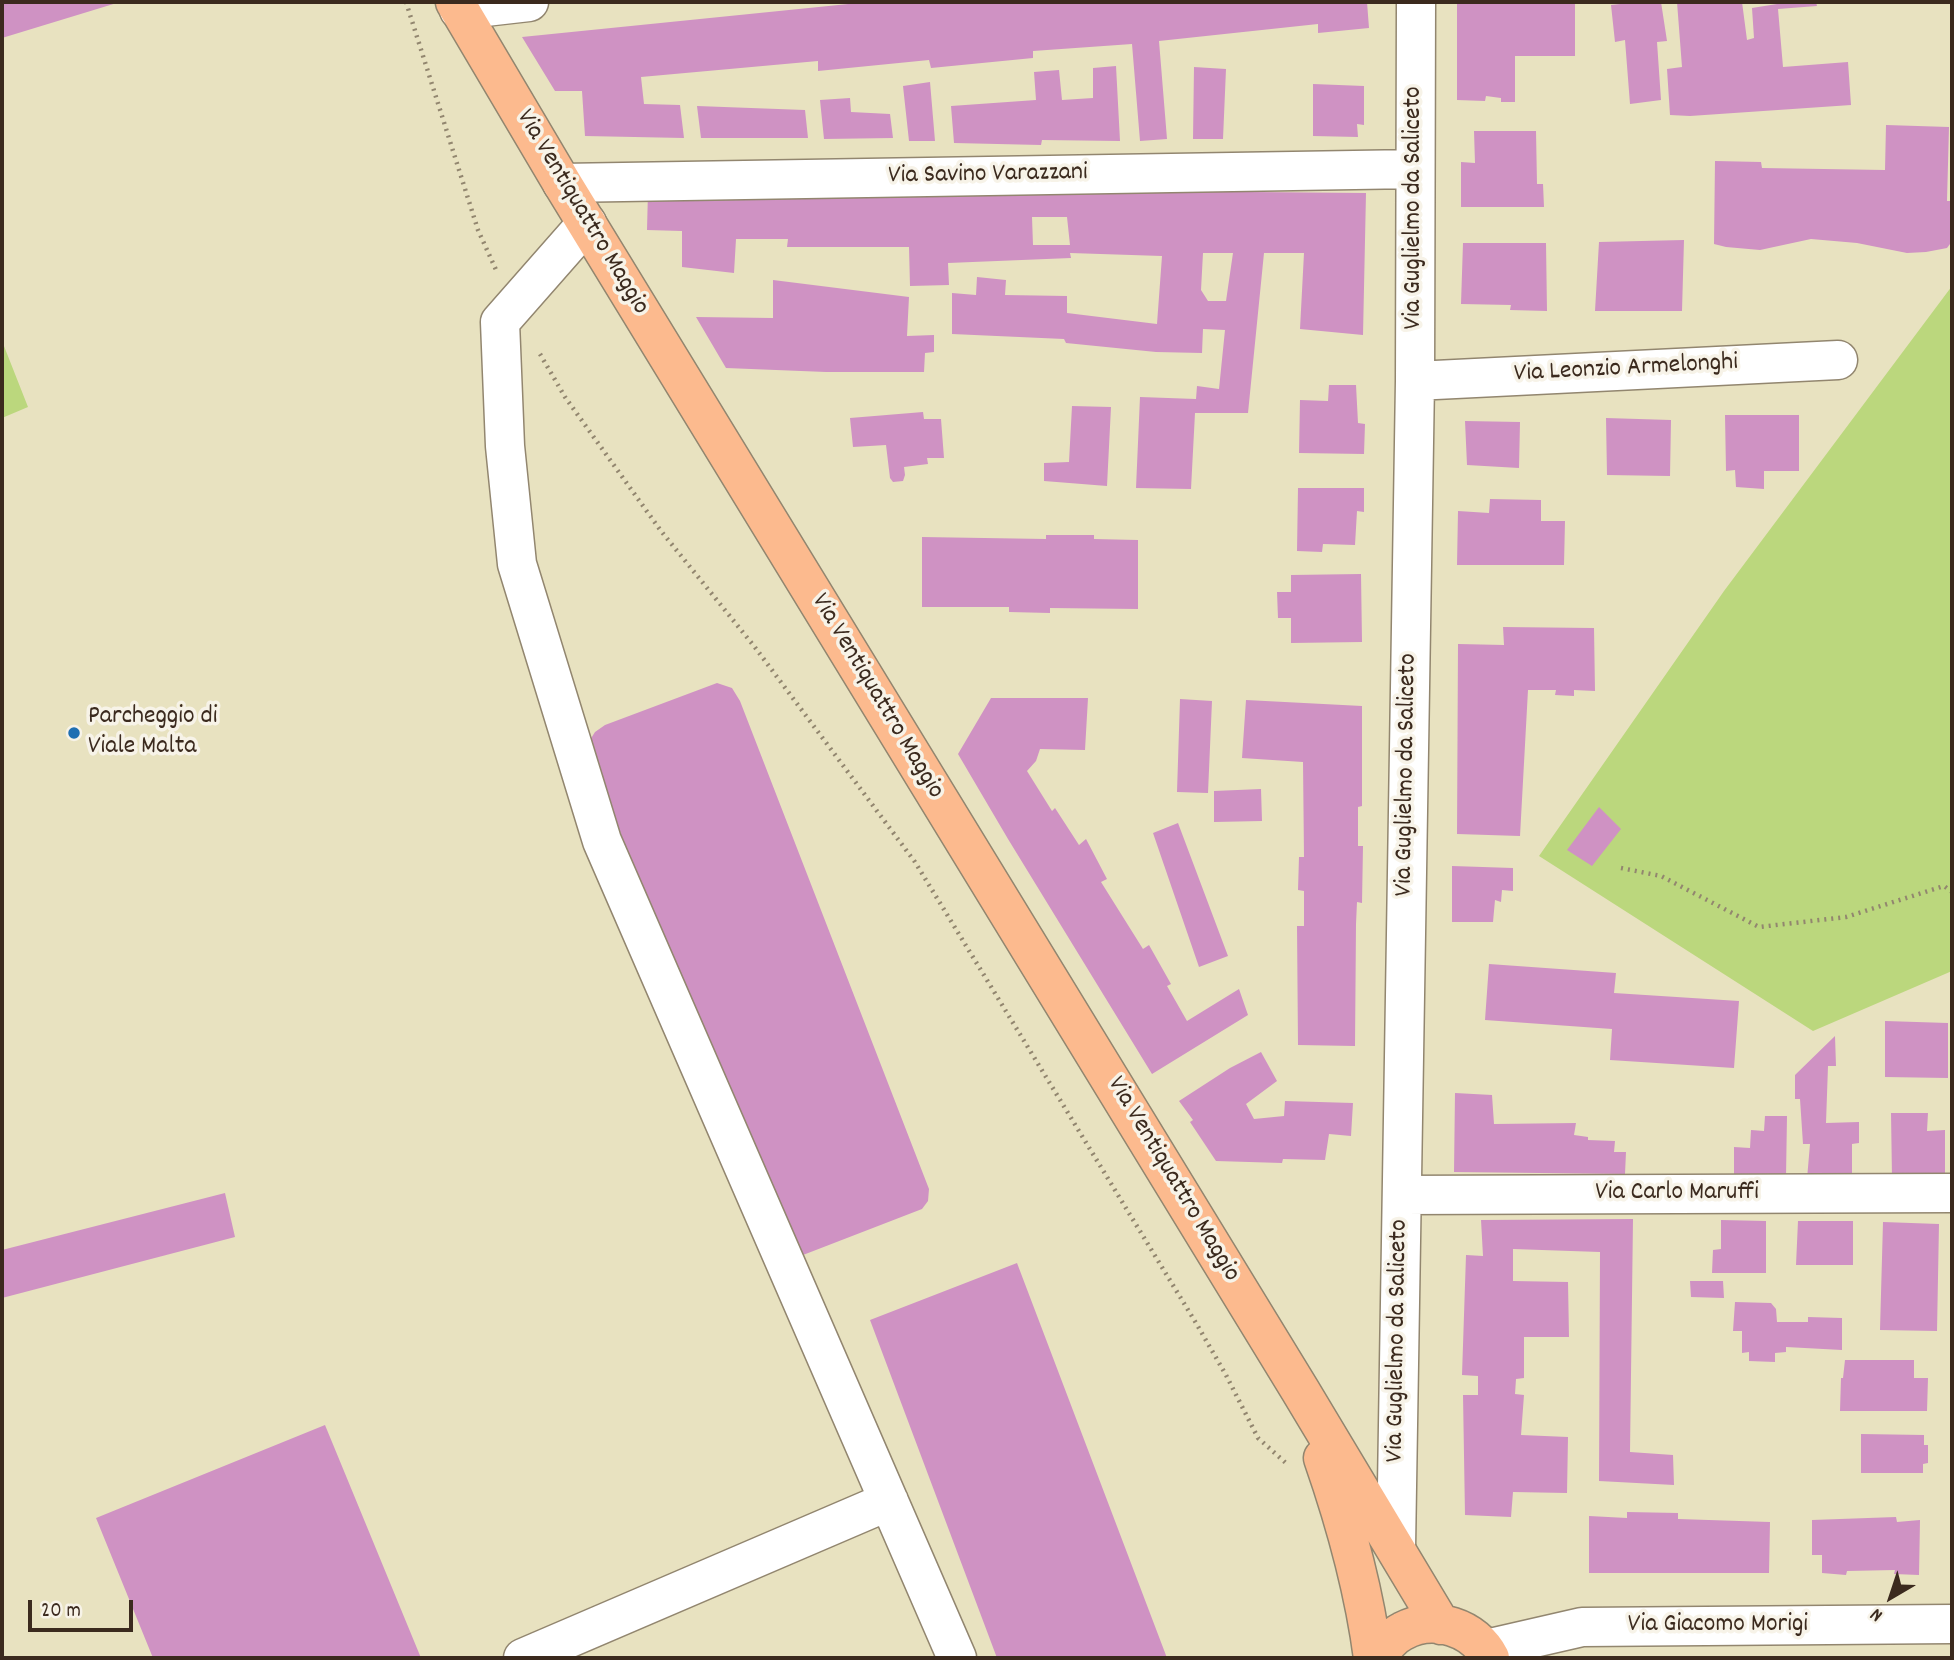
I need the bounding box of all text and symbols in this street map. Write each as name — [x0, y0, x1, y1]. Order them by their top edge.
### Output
street label: Via Guglielmo da Saliceto — [1399, 86, 1431, 330]
street label: Via Ventiquattro Maggio — [507, 105, 655, 321]
street label: Via Savino Varazzani — [888, 159, 1088, 193]
street label: Via Leonzio Armelonghi — [1513, 349, 1739, 391]
street label: Via Ventiquattro Maggio — [802, 589, 950, 805]
street label: Via Guglielmo da Saliceto — [1390, 653, 1426, 897]
place label: Parcheggio di Viale Malta — [88, 702, 217, 764]
marker: Parcheggio di Viale Malta — [66, 725, 82, 741]
street label: Via Ventiquattro Maggio — [1098, 1072, 1246, 1288]
street label: Via Carlo Maruffi — [1595, 1178, 1759, 1210]
street label: Via Guglielmo da Saliceto — [1381, 1219, 1417, 1463]
north arrow — [1856, 1562, 1926, 1632]
scale bar — [32, 1586, 136, 1630]
text: 20 m — [41, 1597, 81, 1627]
text: N — [1865, 1600, 1890, 1627]
street label: Via Giacomo Morigi — [1628, 1610, 1808, 1642]

